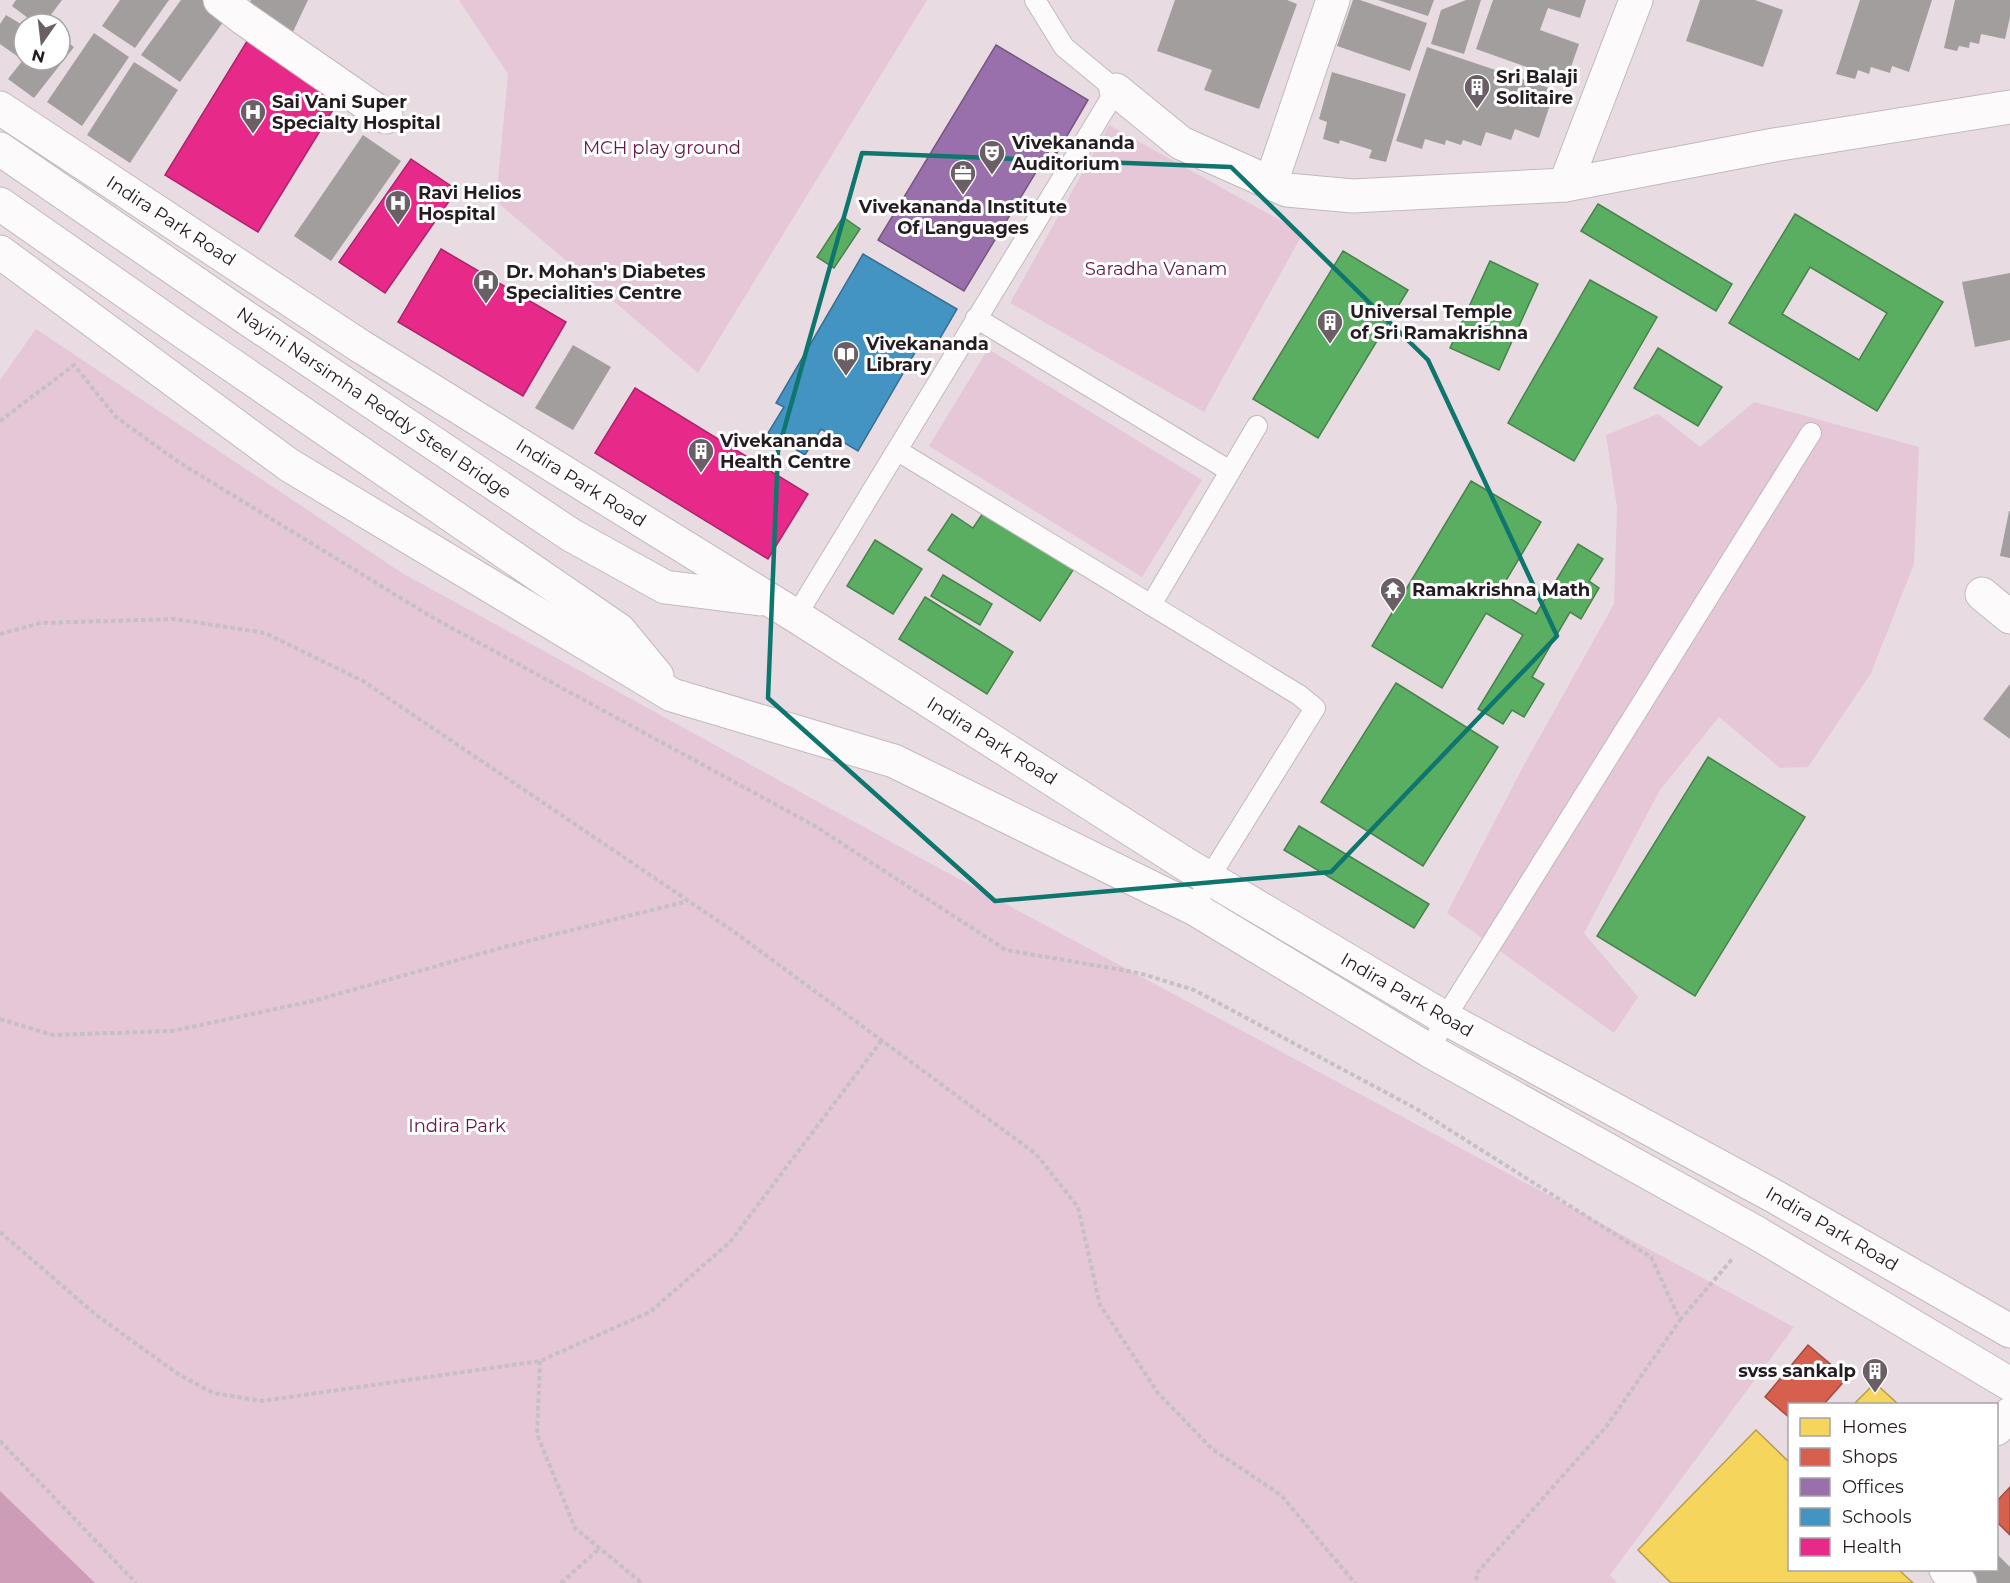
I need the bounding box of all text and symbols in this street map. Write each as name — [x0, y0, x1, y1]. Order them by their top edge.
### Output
north arrow — [12, 12, 72, 72]
text: N — [30, 45, 47, 67]
place label: Sri Balaji Solitaire — [1496, 66, 1578, 109]
building icon: Sri Balaji Solitaire — [1462, 72, 1492, 110]
place label: Sai Vani Super Specialty Hospital — [272, 91, 441, 134]
hospital icon: Sai Vani Super Specialty Hospital — [238, 97, 268, 135]
place label: Vivekananda Auditorium — [1011, 132, 1135, 175]
park label: MCH play ground — [583, 137, 741, 159]
theatre icon: Vivekananda Auditorium — [977, 138, 1007, 176]
office icon: Vivekananda Institute Of Languages — [948, 158, 978, 196]
street label: Indira Park Road — [102, 171, 240, 271]
place label: Ravi Helios Hospital — [418, 182, 522, 225]
hospital icon: Ravi Helios Hospital — [383, 188, 413, 226]
place label: Vivekananda Institute Of Languages — [858, 196, 1067, 239]
park label: Saradha Vanam — [1085, 258, 1227, 280]
place label: Dr. Mohan's Diabetes Specialities Centre — [506, 261, 706, 304]
hospital icon: Dr. Mohan's Diabetes Specialities Centre — [471, 267, 501, 305]
place label: Universal Temple of Sri Ramakrishna — [1350, 301, 1528, 344]
street label: Nayini Narsimha Reddy Steel Bridge — [232, 303, 516, 504]
building icon: Universal Temple of Sri Ramakrishna — [1315, 307, 1345, 345]
place label: Vivekananda Library — [865, 333, 989, 376]
library icon: Vivekananda Library — [831, 339, 861, 377]
place label: Vivekananda Health Centre — [719, 430, 851, 473]
street label: Indira Park Road — [512, 434, 650, 532]
building icon: Vivekananda Health Centre — [686, 436, 716, 474]
temple icon: Ramakrishna Math — [1378, 575, 1408, 613]
place label: Ramakrishna Math — [1412, 579, 1590, 601]
street label: Indira Park Road — [923, 692, 1061, 790]
street label: Indira Park Road — [1337, 948, 1477, 1042]
park label: Indira Park — [408, 1115, 506, 1137]
street label: Indira Park Road — [1762, 1182, 1902, 1276]
building icon: svss sankalp — [1860, 1356, 1890, 1394]
place label: svss sankalp — [1738, 1360, 1856, 1382]
legend — [1788, 1403, 1998, 1571]
text: Homes — [1842, 1416, 1907, 1438]
text: Shops — [1842, 1446, 1898, 1468]
text: Offices — [1842, 1476, 1904, 1498]
text: Schools — [1842, 1506, 1912, 1528]
text: Health — [1842, 1536, 1902, 1558]

